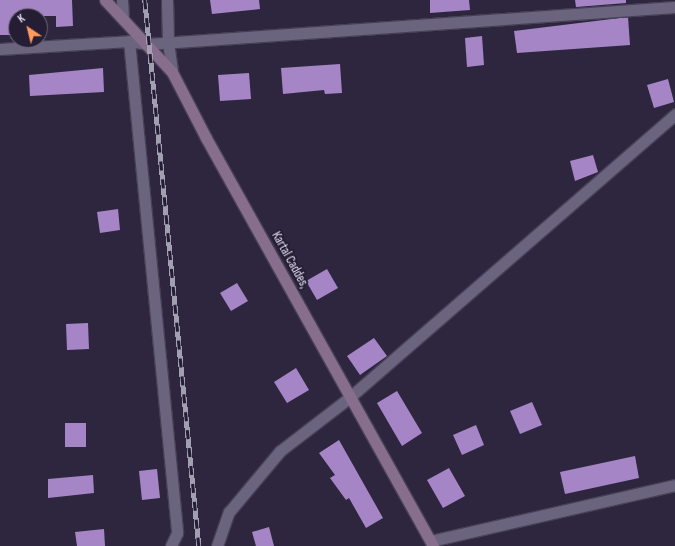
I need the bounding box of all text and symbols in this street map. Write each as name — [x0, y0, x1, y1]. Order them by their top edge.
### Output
north arrow — [8, 8, 48, 48]
text: K — [15, 12, 27, 25]
street label: Kartal Caddes, — [268, 229, 312, 291]

